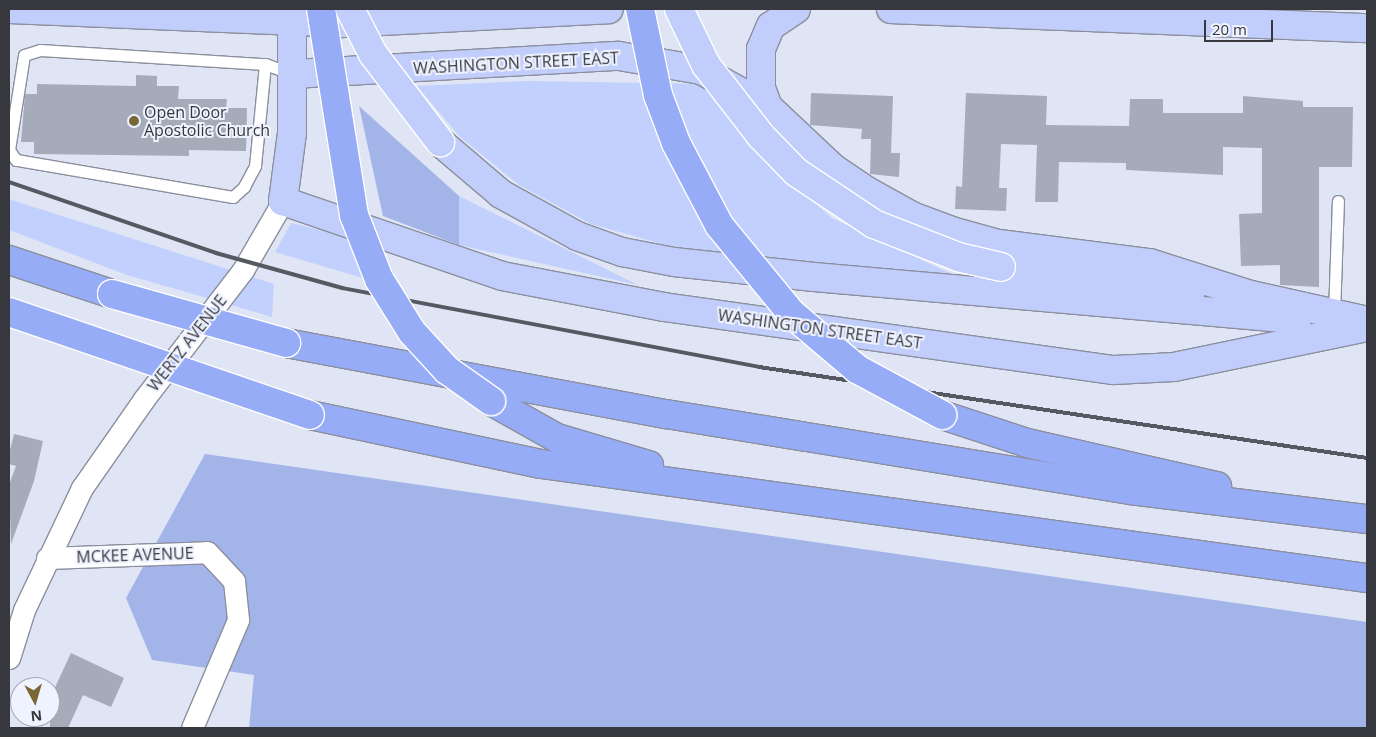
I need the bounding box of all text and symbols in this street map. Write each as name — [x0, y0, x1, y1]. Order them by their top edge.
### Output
scale bar — [1206, 10, 1275, 42]
text: 20 m — [1212, 19, 1247, 39]
street label: WASHINGTON STREET EAST — [413, 48, 619, 78]
place label: Open Door Apostolic Church — [144, 102, 270, 140]
marker: Open Door Apostolic Church — [128, 115, 140, 127]
street label: WERTZ AVENUE — [143, 291, 231, 395]
street label: WASHINGTON STREET EAST — [717, 305, 923, 353]
street label: MCKEE AVENUE — [76, 543, 194, 567]
north arrow — [10, 677, 60, 727]
text: N — [30, 706, 43, 726]

